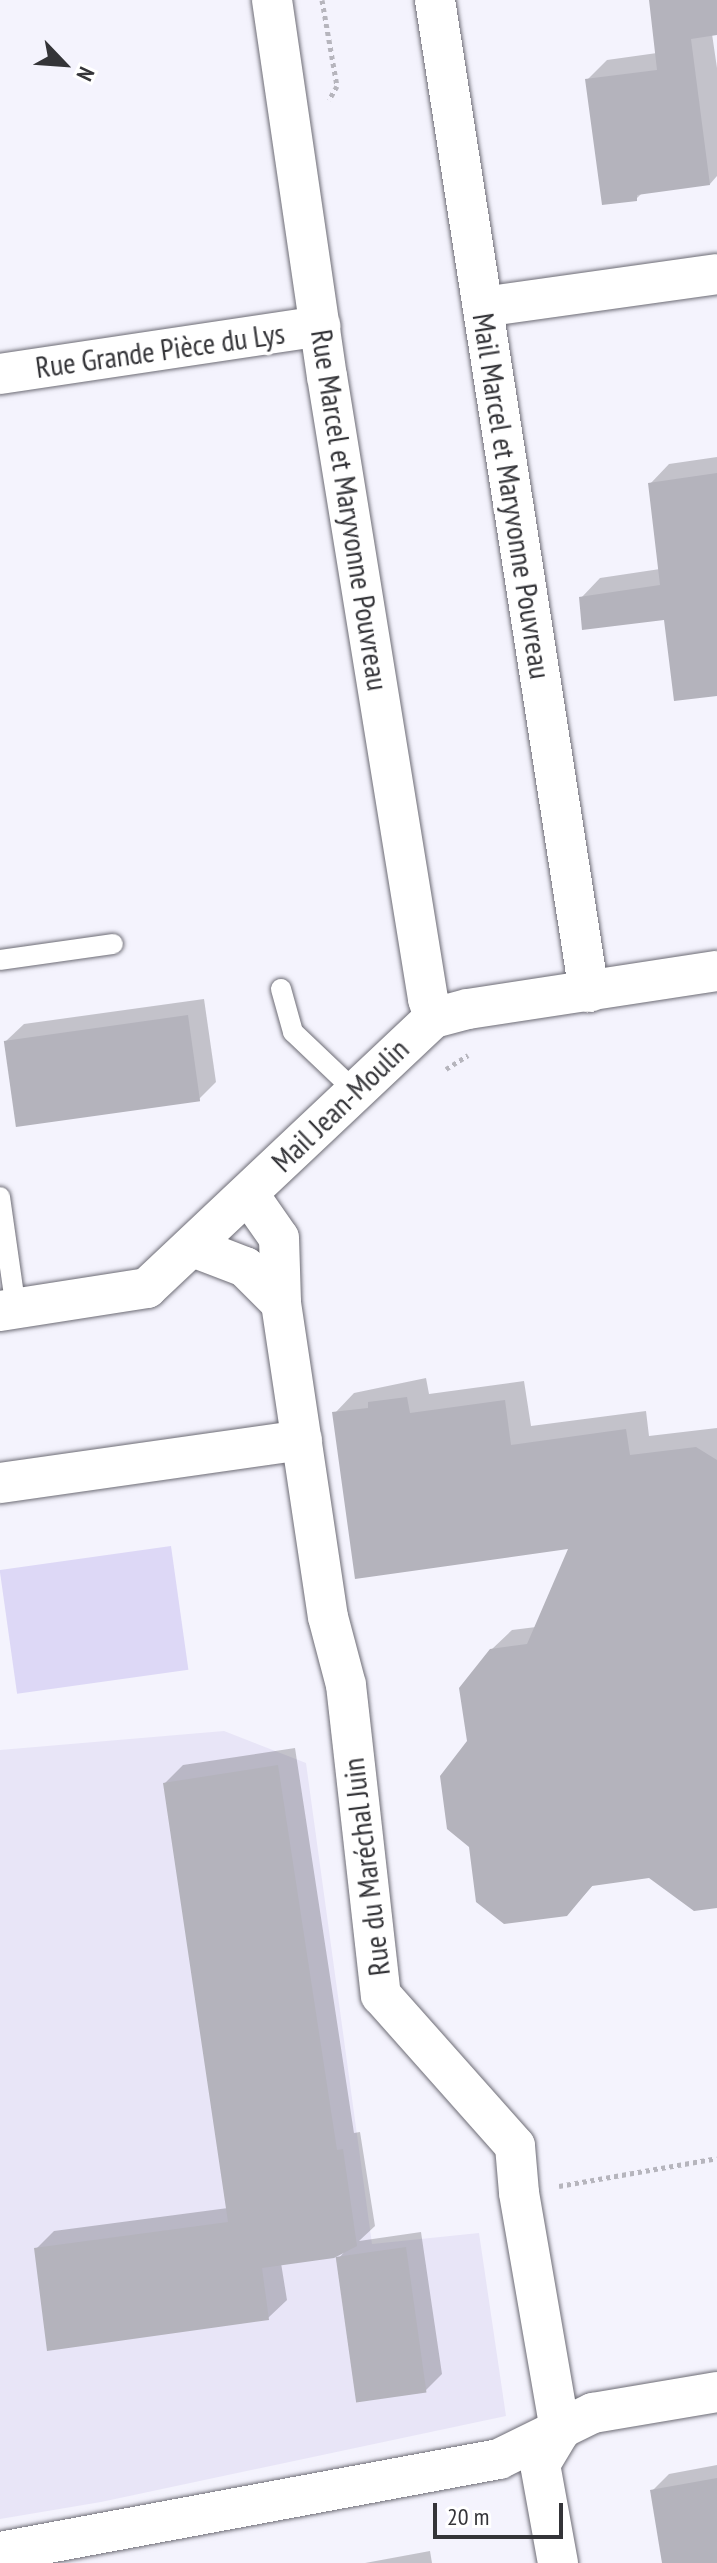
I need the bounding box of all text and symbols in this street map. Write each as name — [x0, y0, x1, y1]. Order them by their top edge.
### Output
north arrow — [24, 24, 104, 104]
text: N — [71, 63, 101, 85]
street label: Mail Marcel et Maryvonne Pouvreau — [465, 311, 559, 681]
street label: Rue Grande Pièce du Lys — [33, 315, 287, 385]
street label: Rue Marcel et Maryvonne Pouvreau — [304, 327, 396, 693]
street label: Mail Jean-Moulin — [264, 1031, 416, 1179]
street label: Rue du Maréchal Juin — [335, 1756, 397, 1978]
scale bar — [437, 2487, 567, 2537]
text: 20 m — [447, 2501, 489, 2532]

